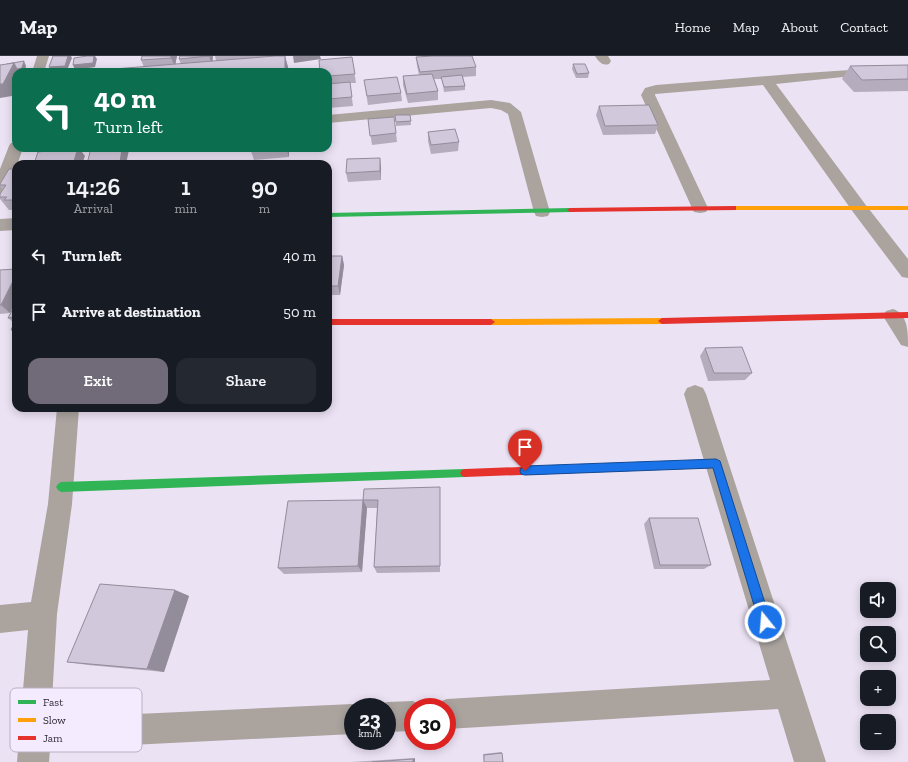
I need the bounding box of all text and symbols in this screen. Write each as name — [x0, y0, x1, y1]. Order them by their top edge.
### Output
text: Map — [20, 16, 57, 39]
text: Home — [675, 19, 711, 36]
text: Map — [733, 19, 759, 36]
text: About — [781, 19, 818, 36]
text: Contact — [840, 19, 888, 36]
text: 40 m — [94, 82, 156, 115]
icon: left — [28, 84, 80, 136]
text: Turn left — [94, 116, 163, 138]
text: 14:26 — [66, 172, 120, 201]
text: 1 — [181, 172, 191, 201]
text: 90 — [251, 172, 278, 201]
text: Arrival — [74, 201, 113, 216]
text: min — [175, 201, 197, 216]
text: m — [259, 201, 270, 216]
icon: left — [28, 245, 50, 267]
text: Turn left — [62, 247, 122, 265]
text: 40 m — [283, 247, 316, 265]
icon: arrive — [28, 301, 50, 323]
text: Arrive at destination — [62, 303, 201, 321]
text: 50 m — [283, 303, 316, 321]
button: Exit — [28, 358, 168, 404]
button: Share — [176, 358, 316, 404]
pin — [508, 430, 542, 471]
icon: arrive — [514, 436, 536, 458]
map controls — [860, 582, 896, 750]
button: sound — [860, 582, 896, 618]
position arrow — [744, 601, 786, 643]
button: search — [860, 626, 896, 662]
button: + — [860, 670, 896, 706]
legend — [10, 688, 142, 752]
text: Fast — [43, 696, 64, 709]
speed limit sign: 30 — [404, 698, 456, 750]
text: 23 — [359, 707, 381, 731]
text: Slow — [43, 714, 66, 727]
button: − — [860, 714, 896, 750]
text: km/h — [359, 728, 381, 740]
text: Jam — [43, 732, 63, 745]

